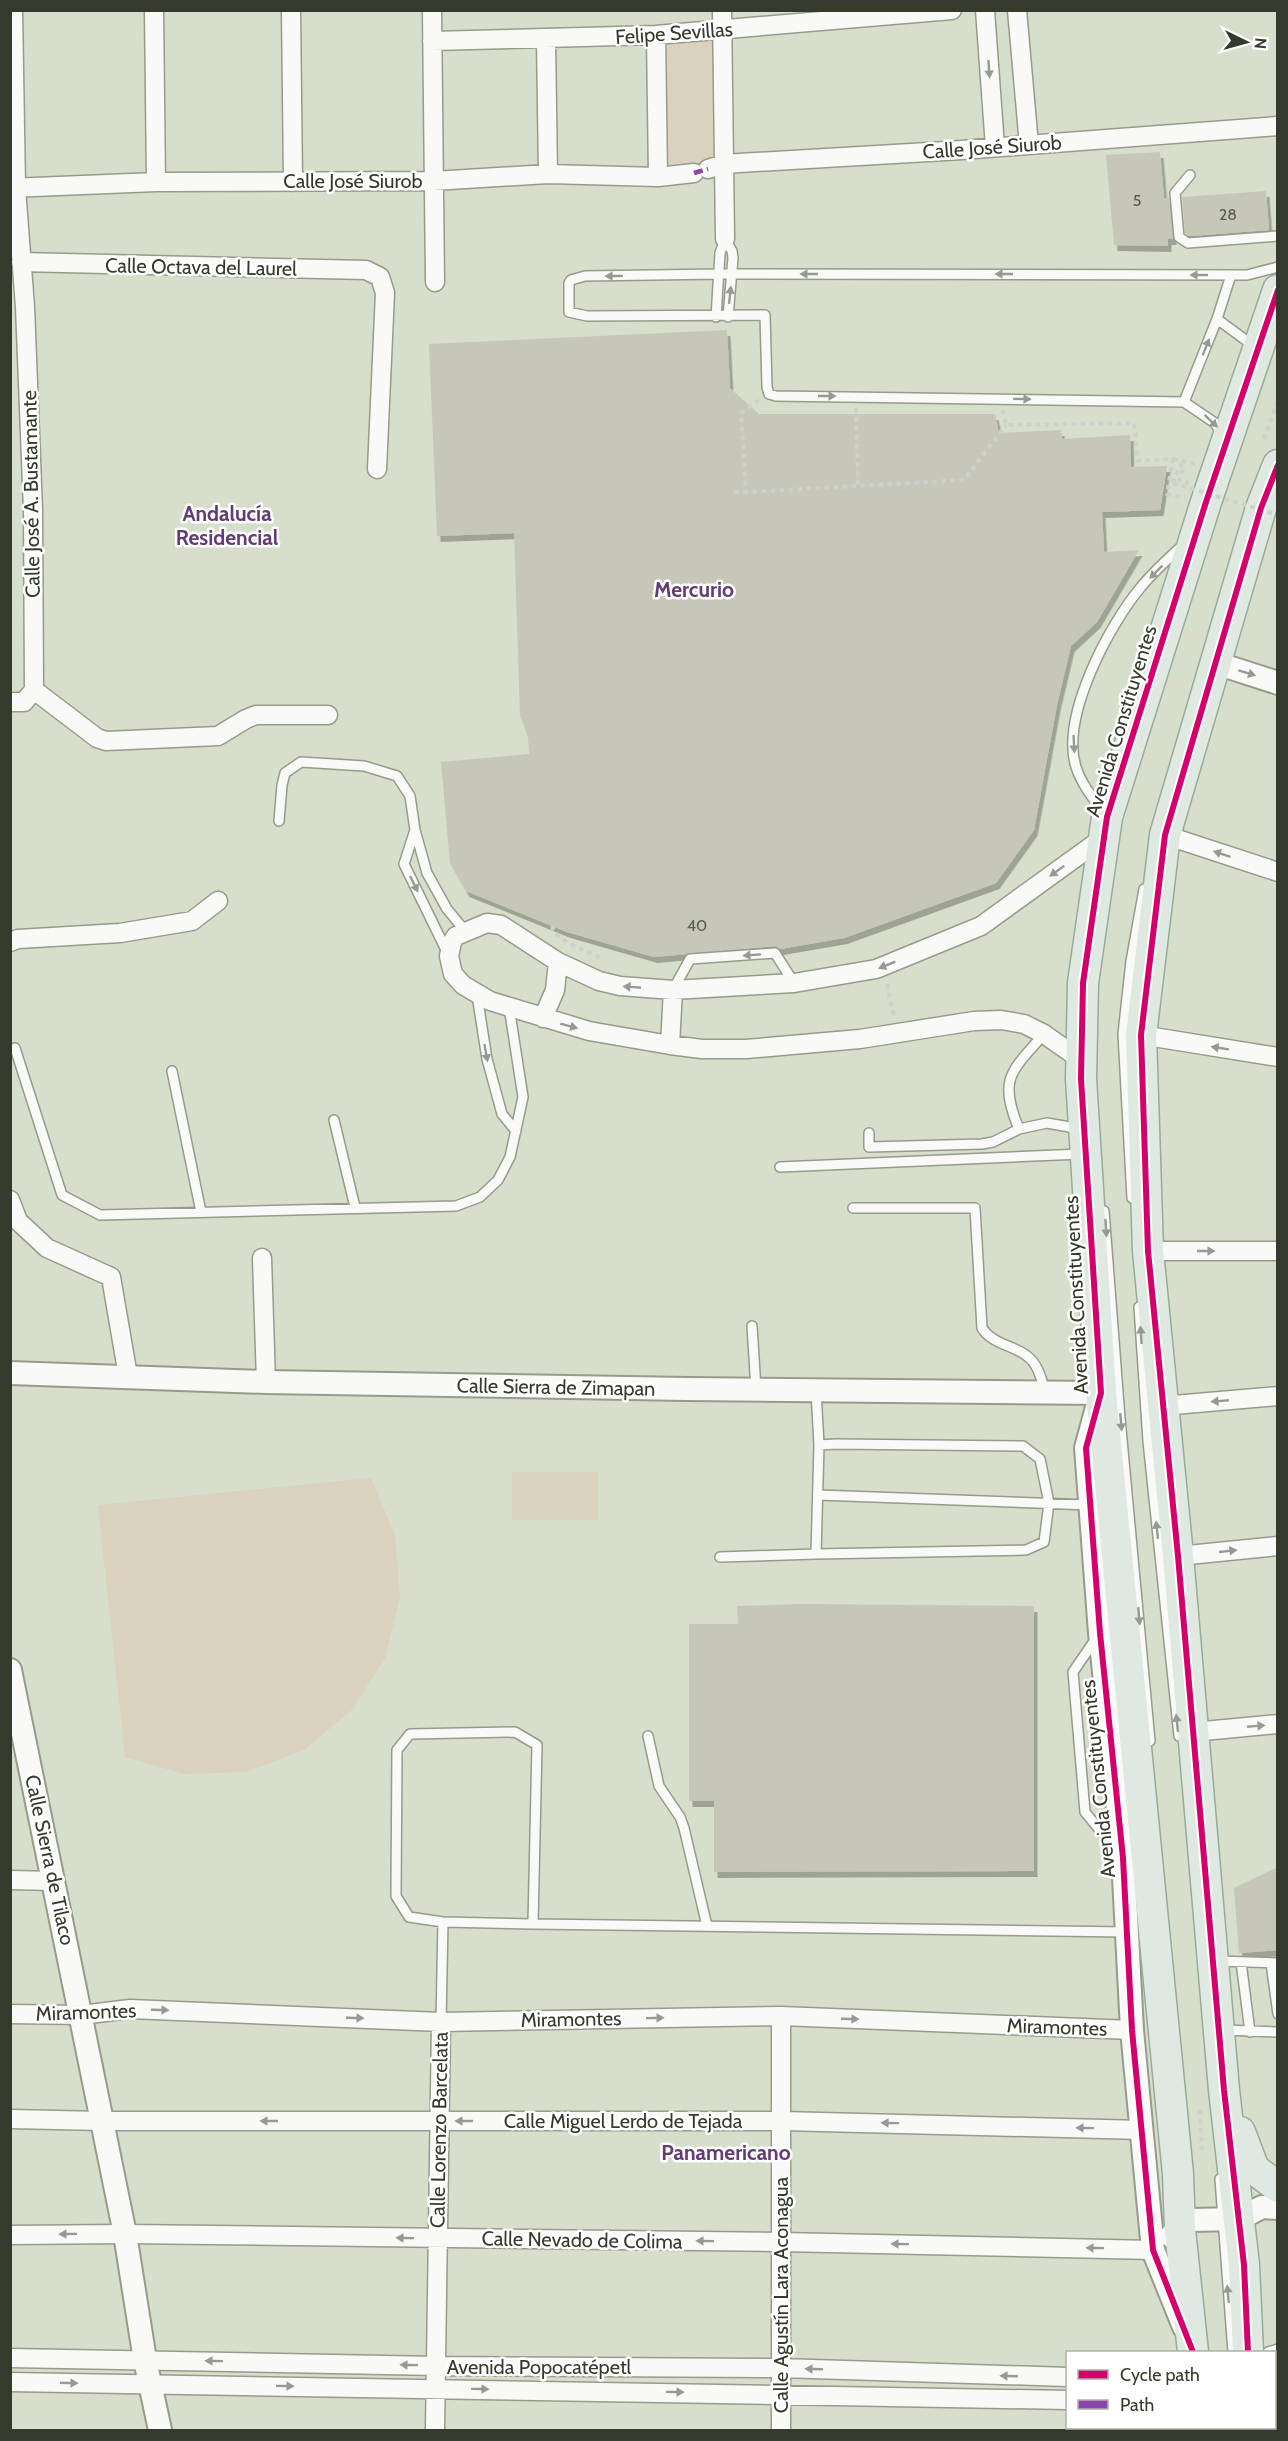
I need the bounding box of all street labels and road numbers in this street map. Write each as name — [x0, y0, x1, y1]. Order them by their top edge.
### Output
street label: Felipe Sevillas — [614, 17, 734, 49]
street label: Calle José Siurob — [922, 130, 1062, 164]
street label: Calle José Siurob — [283, 169, 423, 193]
street label: Calle Octava del Laurel — [105, 253, 297, 281]
street label: Calle José A. Bustamante — [17, 390, 45, 598]
street label: Avenida Constituyentes — [1080, 622, 1162, 820]
street label: Avenida Constituyentes — [1059, 1195, 1093, 1395]
street label: Calle Sierra de Zimapan — [456, 1373, 656, 1401]
street label: Avenida Constituyentes — [1076, 1679, 1120, 1879]
street label: Calle Sierra de Tilaco — [20, 1773, 80, 1947]
street label: Miramontes — [35, 1998, 137, 2026]
street label: Miramontes — [520, 2006, 622, 2032]
street label: Miramontes — [1006, 2013, 1108, 2041]
street label: Calle Lorenzo Barcelata — [425, 2031, 453, 2228]
street label: Calle Miguel Lerdo de Tejada — [504, 2109, 743, 2133]
street label: Calle Agustín Lara Aconagua — [769, 2176, 793, 2413]
street label: Calle Nevado de Colima — [481, 2226, 683, 2254]
street label: Avenida Popocatépetl — [447, 2355, 632, 2379]

